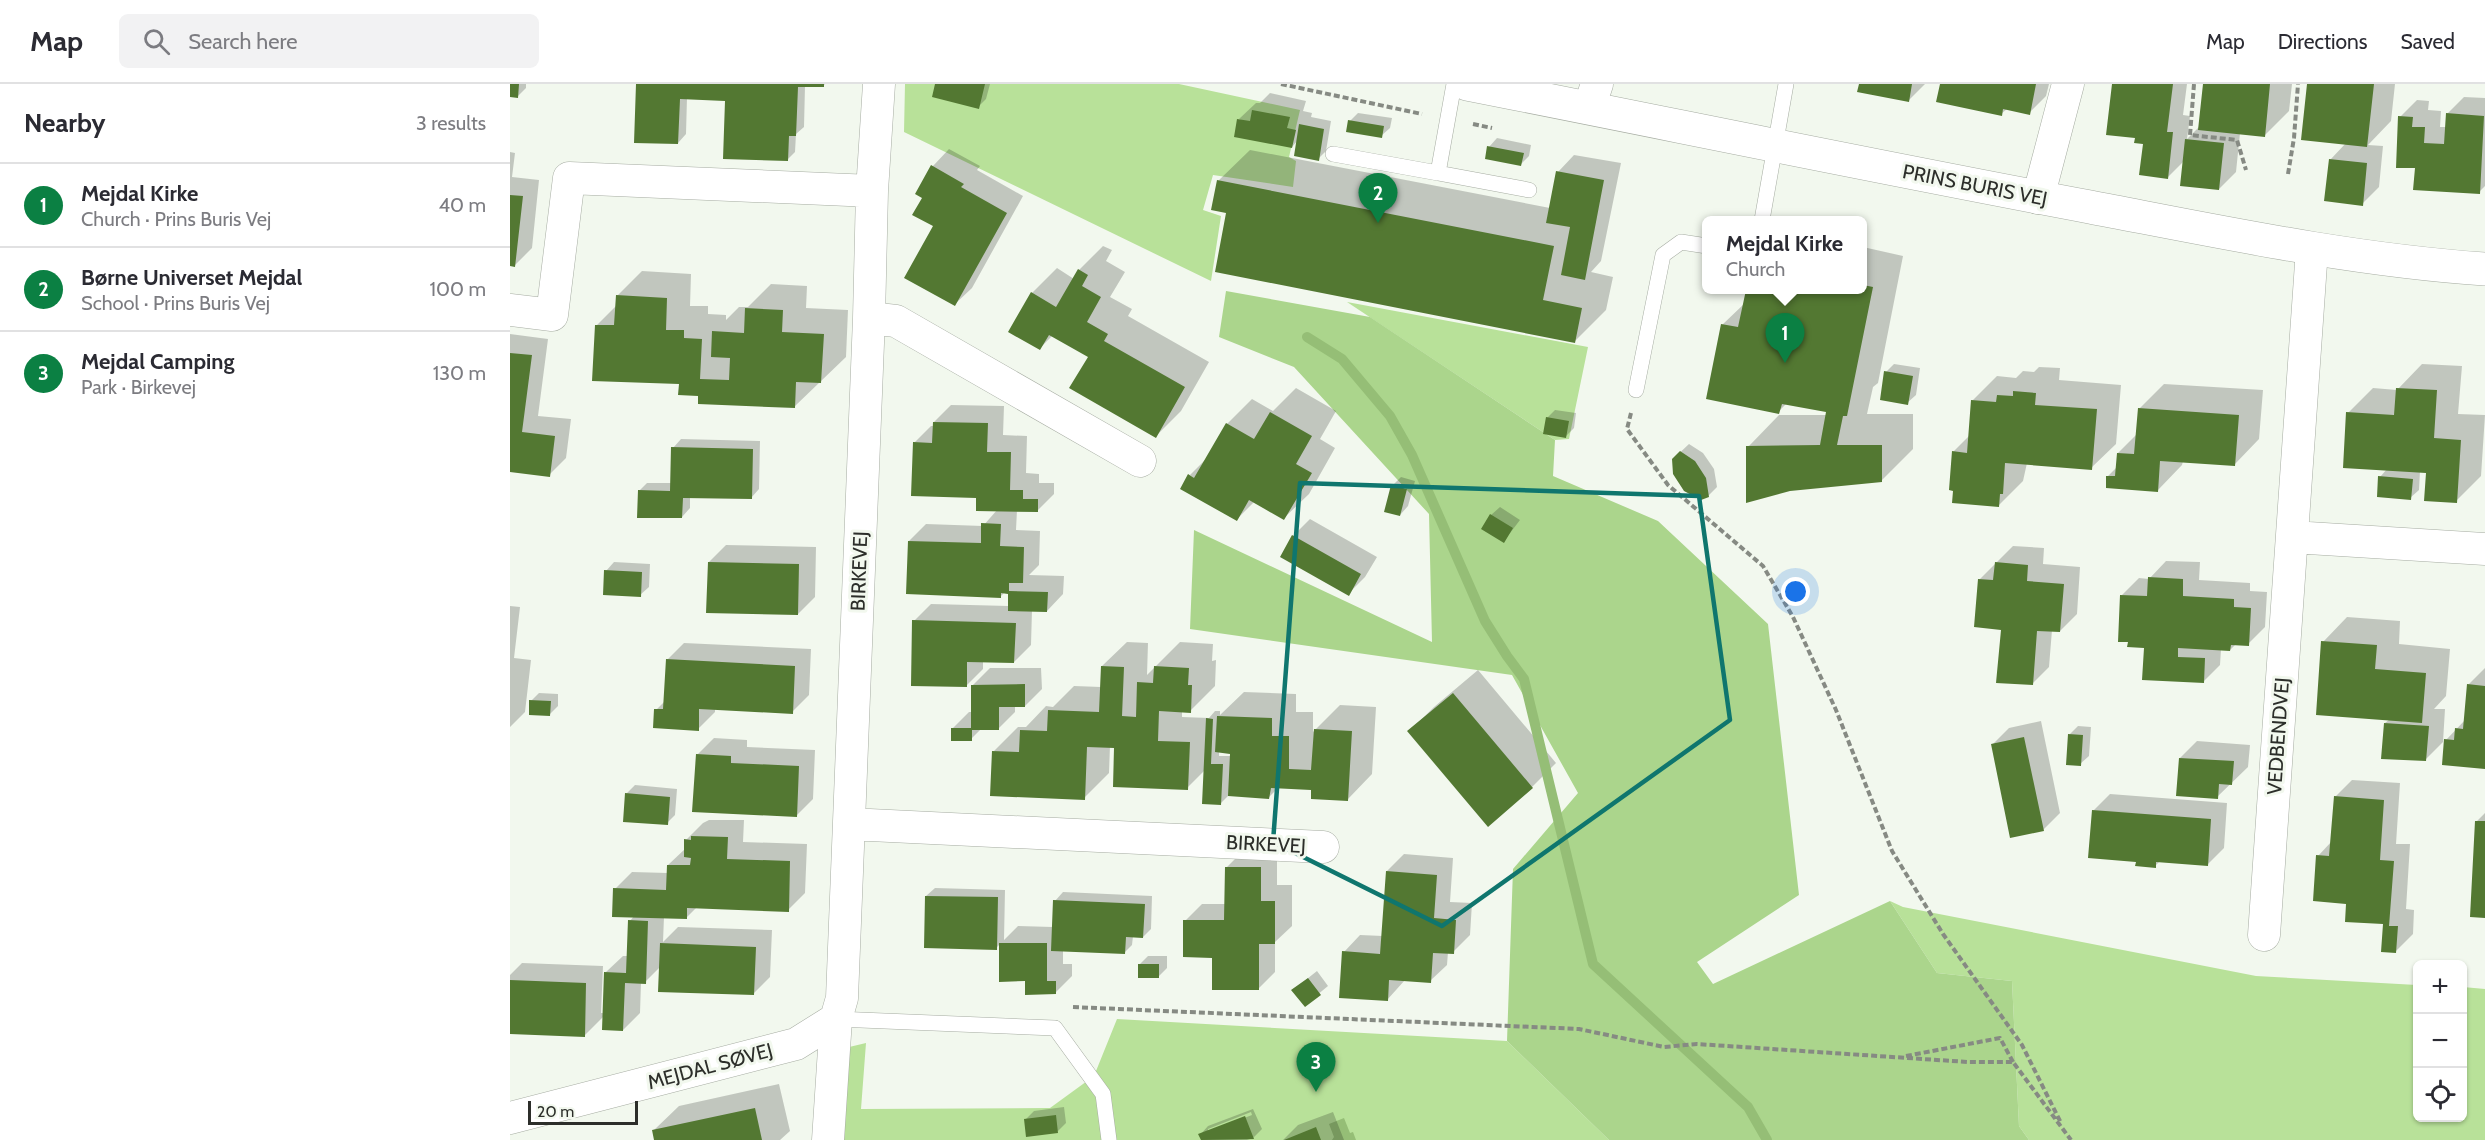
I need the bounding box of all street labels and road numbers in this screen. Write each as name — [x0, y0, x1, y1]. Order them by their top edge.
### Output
street label: PRINS BURIS VEJ — [1901, 159, 2049, 211]
street label: BIRKEVEJ — [846, 531, 872, 611]
street label: VEDBENDVEJ — [2262, 677, 2294, 795]
street label: BIRKEVEJ — [1225, 830, 1307, 858]
street label: MEJDAL SØVEJ — [645, 1038, 775, 1094]

